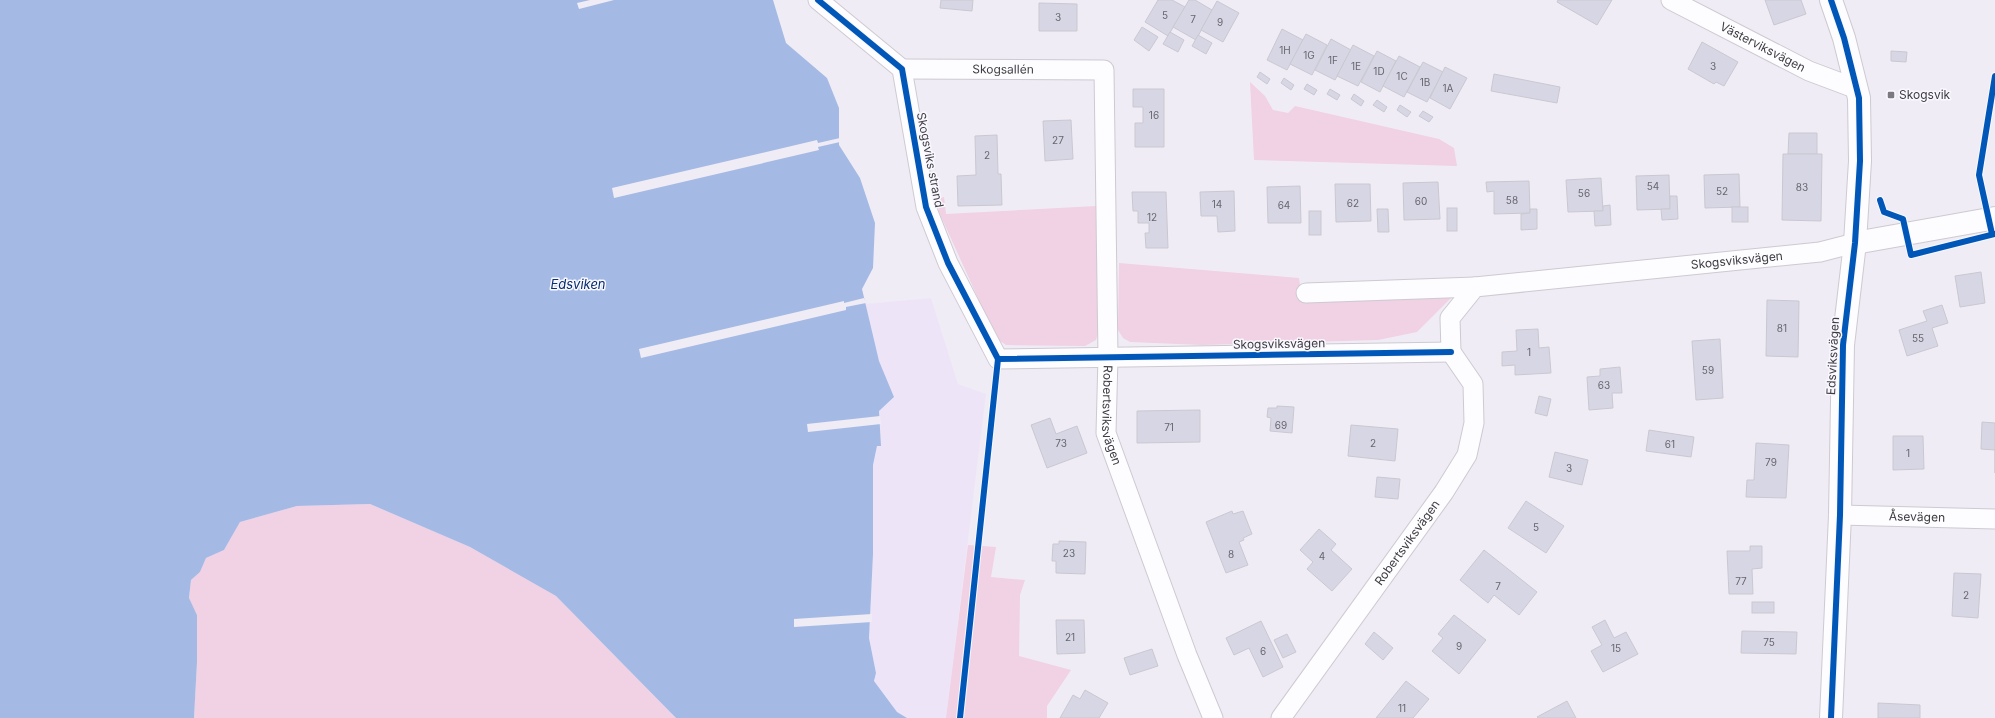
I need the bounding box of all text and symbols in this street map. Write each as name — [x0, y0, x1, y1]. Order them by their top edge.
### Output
house number: 5 — [1162, 9, 1168, 21]
house number: 3 — [1055, 11, 1061, 23]
house number: 7 — [1190, 13, 1196, 25]
house number: 9 — [1217, 16, 1223, 28]
street label: Västerviksvägen — [1718, 19, 1808, 75]
house number: 1H — [1279, 44, 1291, 56]
house number: 1G — [1303, 49, 1315, 61]
house number: 1F — [1328, 54, 1338, 66]
house number: 1E — [1351, 60, 1361, 72]
house number: 3 — [1710, 60, 1716, 72]
street label: Skogsallén — [972, 61, 1034, 77]
house number: 1D — [1373, 65, 1385, 77]
house number: 1C — [1396, 70, 1408, 82]
house number: 1B — [1420, 76, 1430, 88]
house number: 1A — [1443, 82, 1454, 94]
place label: Skogsvik — [1899, 87, 1951, 102]
marker: Skogsvik — [1886, 90, 1896, 100]
house number: 16 — [1149, 109, 1159, 121]
street label: Skogsviks strand — [914, 111, 947, 209]
house number: 27 — [1052, 134, 1064, 146]
house number: 2 — [984, 149, 990, 161]
house number: 54 — [1647, 180, 1659, 192]
house number: 83 — [1796, 181, 1808, 193]
house number: 52 — [1716, 185, 1728, 197]
house number: 56 — [1578, 187, 1590, 199]
house number: 58 — [1506, 194, 1518, 206]
house number: 60 — [1415, 195, 1427, 207]
house number: 62 — [1347, 197, 1359, 209]
house number: 14 — [1212, 198, 1222, 210]
house number: 64 — [1278, 199, 1290, 211]
house number: 12 — [1147, 211, 1157, 223]
street label: Skogsviksvägen — [1690, 248, 1783, 272]
water label: Edsviken — [550, 276, 606, 292]
street label: Edsviksvägen — [1823, 316, 1842, 395]
house number: 81 — [1777, 322, 1787, 334]
house number: 55 — [1912, 332, 1924, 344]
street label: Skogsviksvägen — [1233, 335, 1325, 352]
house number: 1 — [1527, 346, 1531, 358]
house number: 59 — [1702, 364, 1714, 376]
street label: Robertsviksvägen — [1099, 365, 1125, 467]
house number: 63 — [1598, 379, 1610, 391]
house number: 69 — [1275, 419, 1287, 431]
house number: 71 — [1164, 421, 1174, 433]
house number: 73 — [1055, 437, 1067, 449]
house number: 2 — [1370, 437, 1376, 449]
house number: 61 — [1665, 438, 1675, 450]
house number: 1 — [1906, 447, 1910, 459]
house number: 79 — [1765, 456, 1777, 468]
house number: 3 — [1566, 462, 1572, 474]
street label: Robertsviksvägen — [1371, 497, 1443, 588]
street label: Åsevägen — [1889, 508, 1945, 525]
house number: 5 — [1533, 521, 1539, 533]
house number: 23 — [1063, 547, 1075, 559]
house number: 8 — [1228, 548, 1234, 560]
house number: 4 — [1319, 550, 1325, 562]
house number: 77 — [1735, 575, 1747, 587]
house number: 7 — [1495, 580, 1501, 592]
house number: 2 — [1963, 589, 1969, 601]
house number: 21 — [1065, 631, 1075, 643]
house number: 75 — [1763, 636, 1775, 648]
house number: 9 — [1456, 640, 1462, 652]
house number: 15 — [1611, 642, 1621, 654]
house number: 6 — [1260, 645, 1266, 657]
house number: 11 — [1398, 702, 1406, 714]

